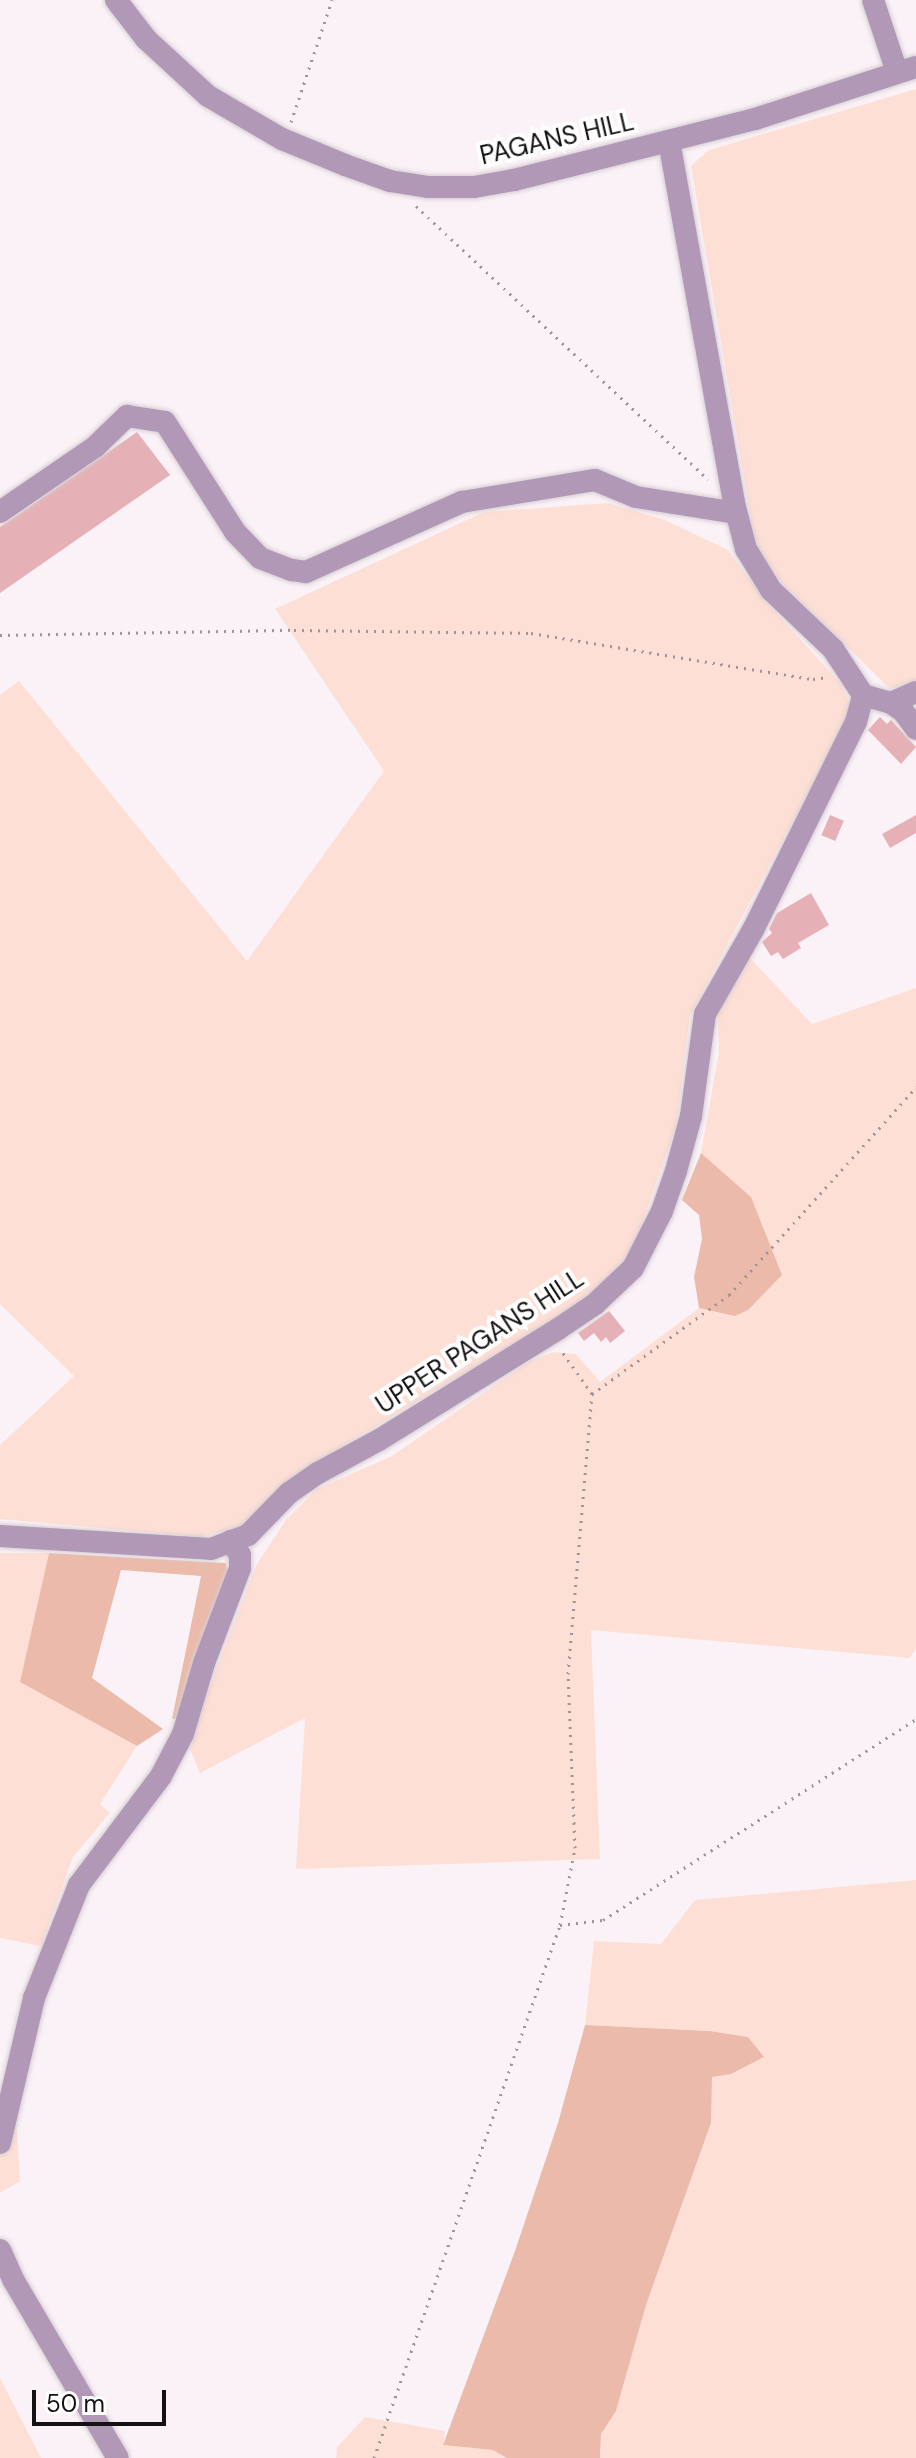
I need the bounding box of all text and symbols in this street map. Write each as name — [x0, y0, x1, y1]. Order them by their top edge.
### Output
street label: PAGANS HILL — [477, 106, 637, 172]
street label: UPPER PAGANS HILL — [370, 1263, 590, 1421]
scale bar — [36, 2374, 170, 2424]
text: 50 m — [46, 2388, 105, 2419]

